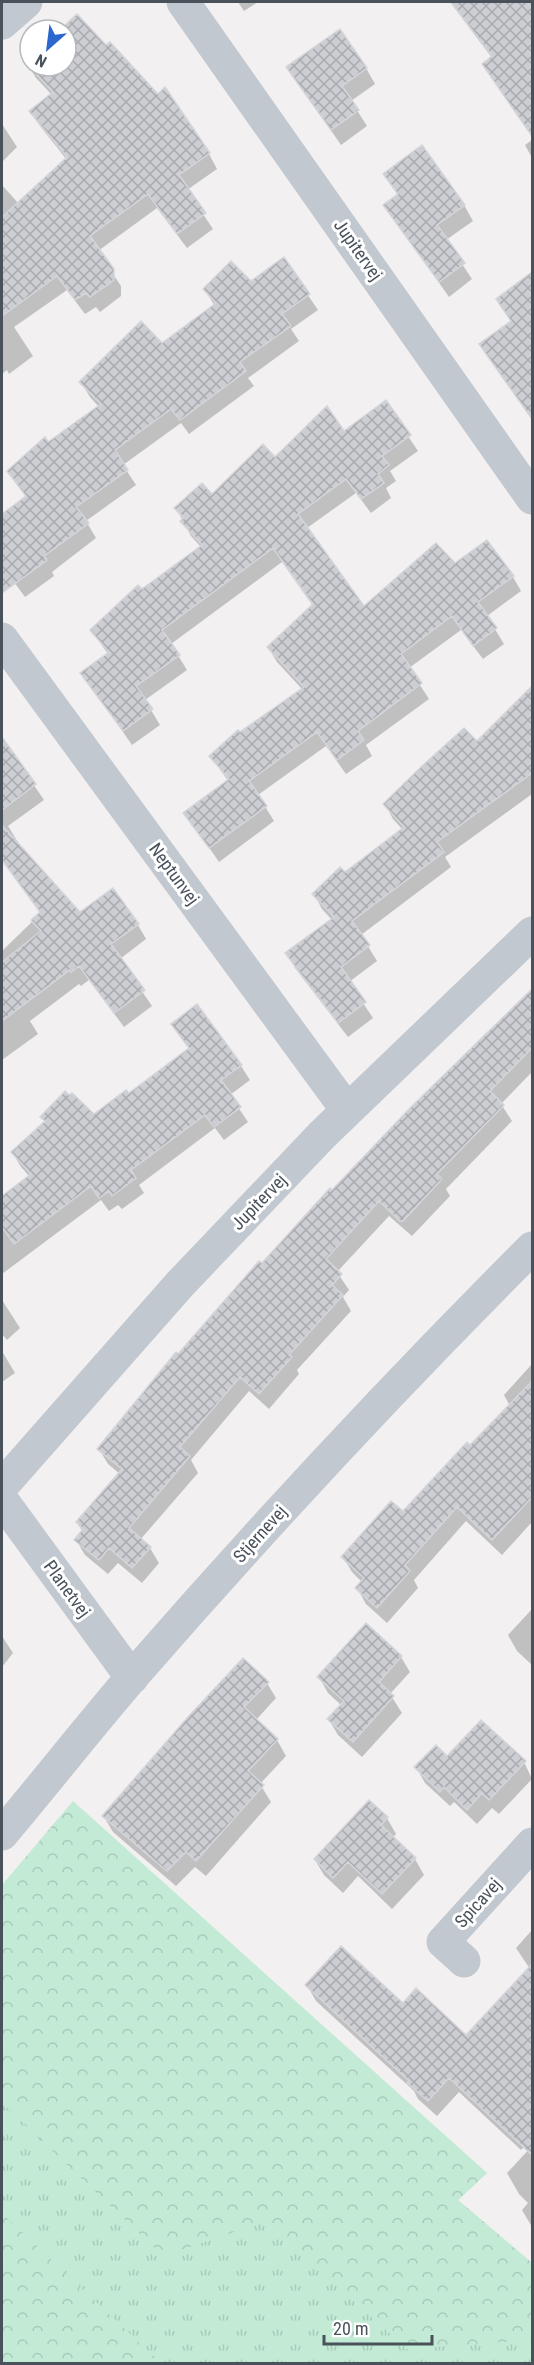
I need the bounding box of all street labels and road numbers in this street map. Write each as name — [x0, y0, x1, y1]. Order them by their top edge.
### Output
street label: Jupitervej — [330, 215, 387, 284]
street label: Neptunvej — [145, 839, 204, 909]
street label: Jupitervej — [227, 1169, 290, 1234]
street label: Stjernevej — [228, 1501, 291, 1567]
street label: Planetvej — [40, 1556, 95, 1621]
street label: Spicavej — [450, 1874, 505, 1932]

